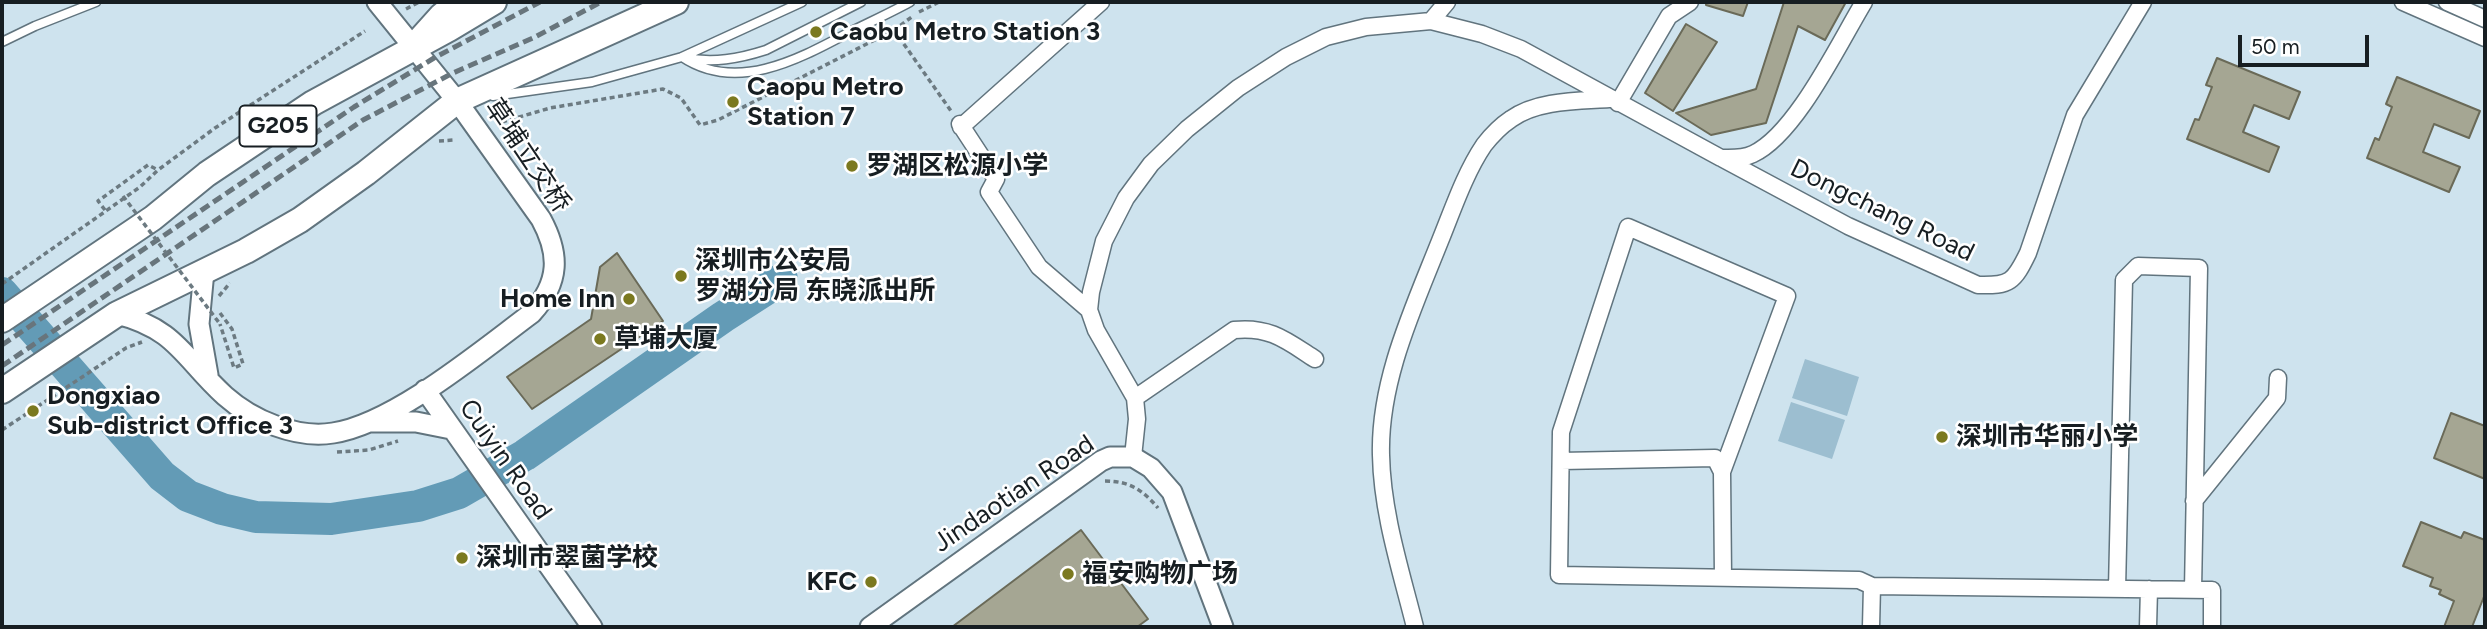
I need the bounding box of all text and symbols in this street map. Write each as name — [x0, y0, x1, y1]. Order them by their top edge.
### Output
place label: Caobu Metro Station 3 — [830, 16, 1100, 48]
scale bar — [2242, 21, 2373, 65]
marker: Caobu Metro Station 3 — [808, 24, 824, 40]
text: 50 m — [2251, 34, 2300, 59]
place label: Caopu Metro Station 7 — [747, 71, 903, 132]
street label: 草埔立交桥 — [478, 93, 576, 219]
marker: Caopu Metro Station 7 — [725, 94, 741, 110]
road number: G205 — [240, 106, 316, 146]
place label: 罗湖区松源小学 — [866, 150, 1048, 182]
street label: Dongchang Road — [1785, 153, 1979, 269]
marker: 罗湖区松源小学 — [844, 158, 860, 174]
place label: 深圳市公安局 罗湖分局 东晓派出所 — [695, 245, 935, 306]
marker: 深圳市公安局 罗湖分局 东晓派出所 — [673, 268, 689, 284]
place label: Home Inn — [500, 283, 615, 315]
marker: Home Inn — [621, 291, 637, 307]
place label: 草埔大厦 — [614, 323, 718, 355]
marker: 草埔大厦 — [592, 331, 608, 347]
place label: Dongxiao Sub-district Office 3 — [47, 380, 293, 442]
street label: Cuiyin Road — [452, 394, 558, 526]
marker: Dongxiao Sub-district Office 3 — [25, 403, 41, 419]
place label: 深圳市华丽小学 — [1956, 421, 2138, 453]
street label: Jindaotian Road — [928, 429, 1100, 559]
marker: 深圳市华丽小学 — [1934, 429, 1950, 445]
place label: 深圳市翠菌学校 — [476, 542, 658, 574]
marker: 深圳市翠菌学校 — [454, 550, 470, 566]
place label: 福安购物广场 — [1082, 558, 1238, 590]
place label: KFC — [806, 566, 857, 598]
marker: 福安购物广场 — [1060, 566, 1076, 582]
marker: KFC — [863, 574, 879, 590]

